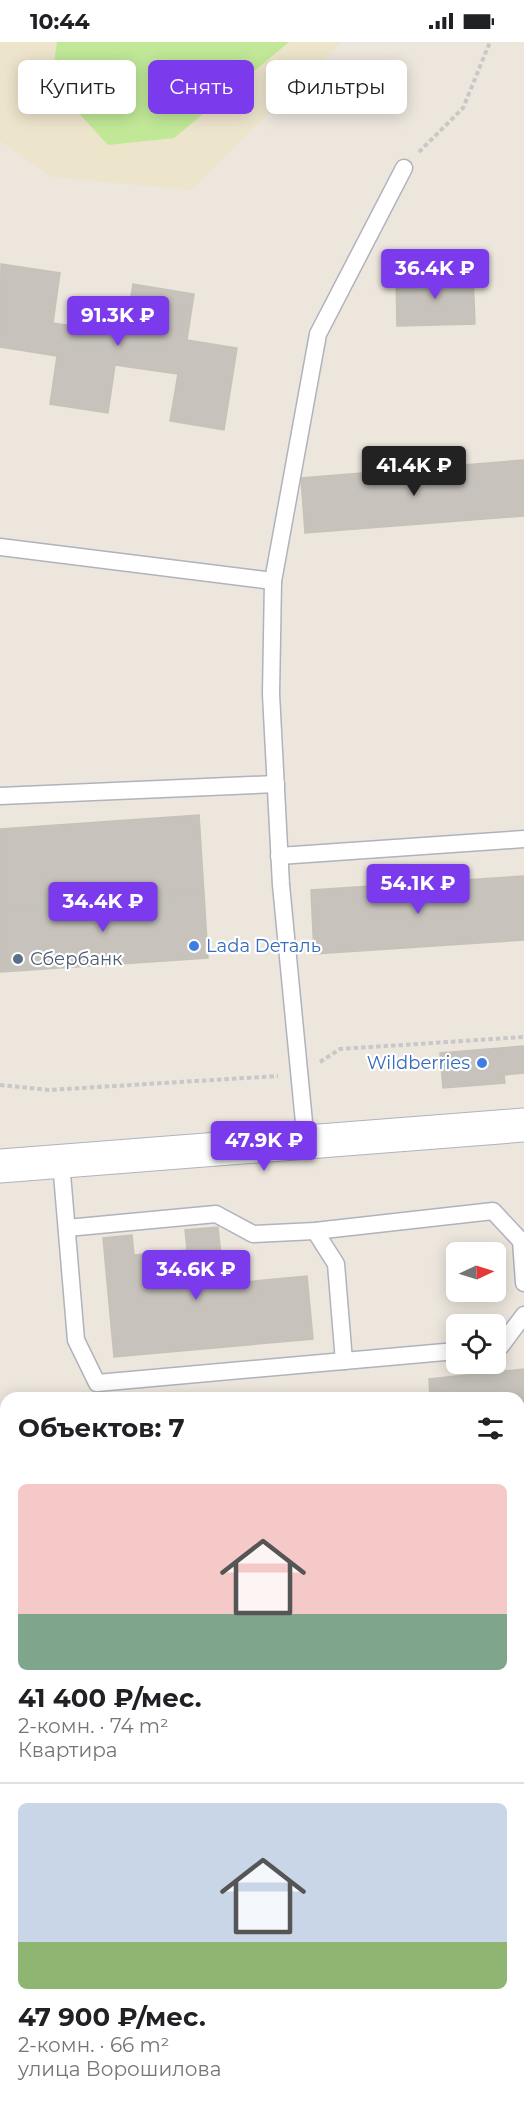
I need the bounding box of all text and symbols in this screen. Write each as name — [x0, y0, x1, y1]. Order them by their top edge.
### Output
text: 10:44 — [30, 8, 90, 35]
chip: Купить — [18, 60, 136, 114]
chip: Снять — [148, 60, 254, 114]
chip: Фильтры — [266, 60, 407, 114]
pin: 36.4K ₽ — [380, 249, 490, 300]
text: 36.4K ₽ — [395, 256, 475, 280]
pin: 91.3K ₽ — [63, 296, 173, 347]
text: 91.3K ₽ — [81, 303, 155, 327]
pin: 41.4K ₽ — [359, 446, 469, 497]
text: 41.4K ₽ — [376, 453, 452, 477]
pin: 54.1K ₽ — [363, 864, 473, 915]
text: 54.1K ₽ — [381, 871, 455, 895]
pin: 34.4K ₽ — [48, 882, 158, 933]
text: 34.4K ₽ — [62, 889, 144, 913]
place label: Lada Dеталь — [206, 935, 321, 957]
marker: Lada Dеталь — [187, 939, 201, 953]
place label: Сбербанк — [30, 948, 123, 970]
marker: Сбербанк — [11, 952, 25, 966]
place label: Wildberries — [367, 1052, 470, 1074]
marker: Wildberries — [475, 1056, 489, 1070]
pin: 47.9K ₽ — [209, 1121, 319, 1172]
text: 47.9K ₽ — [225, 1128, 303, 1152]
north arrow — [446, 1242, 506, 1302]
map controls — [446, 1242, 506, 1374]
pin: 34.6K ₽ — [141, 1250, 251, 1301]
text: 34.6K ₽ — [156, 1257, 236, 1281]
button: locate — [446, 1314, 506, 1374]
text: Объектов: 7 — [18, 1412, 185, 1444]
icon: filters — [474, 1412, 507, 1445]
icon: home — [209, 1523, 317, 1631]
text: 41 400 ₽/мес. — [18, 1682, 202, 1714]
text: 2-комн. · 74 m² — [18, 1714, 169, 1738]
text: Квартира — [18, 1738, 118, 1762]
icon: home — [209, 1842, 317, 1950]
text: 47 900 ₽/мес. — [18, 2001, 206, 2033]
text: 2-комн. · 66 m² — [18, 2033, 169, 2057]
text: улица Ворошилова — [18, 2057, 221, 2081]

